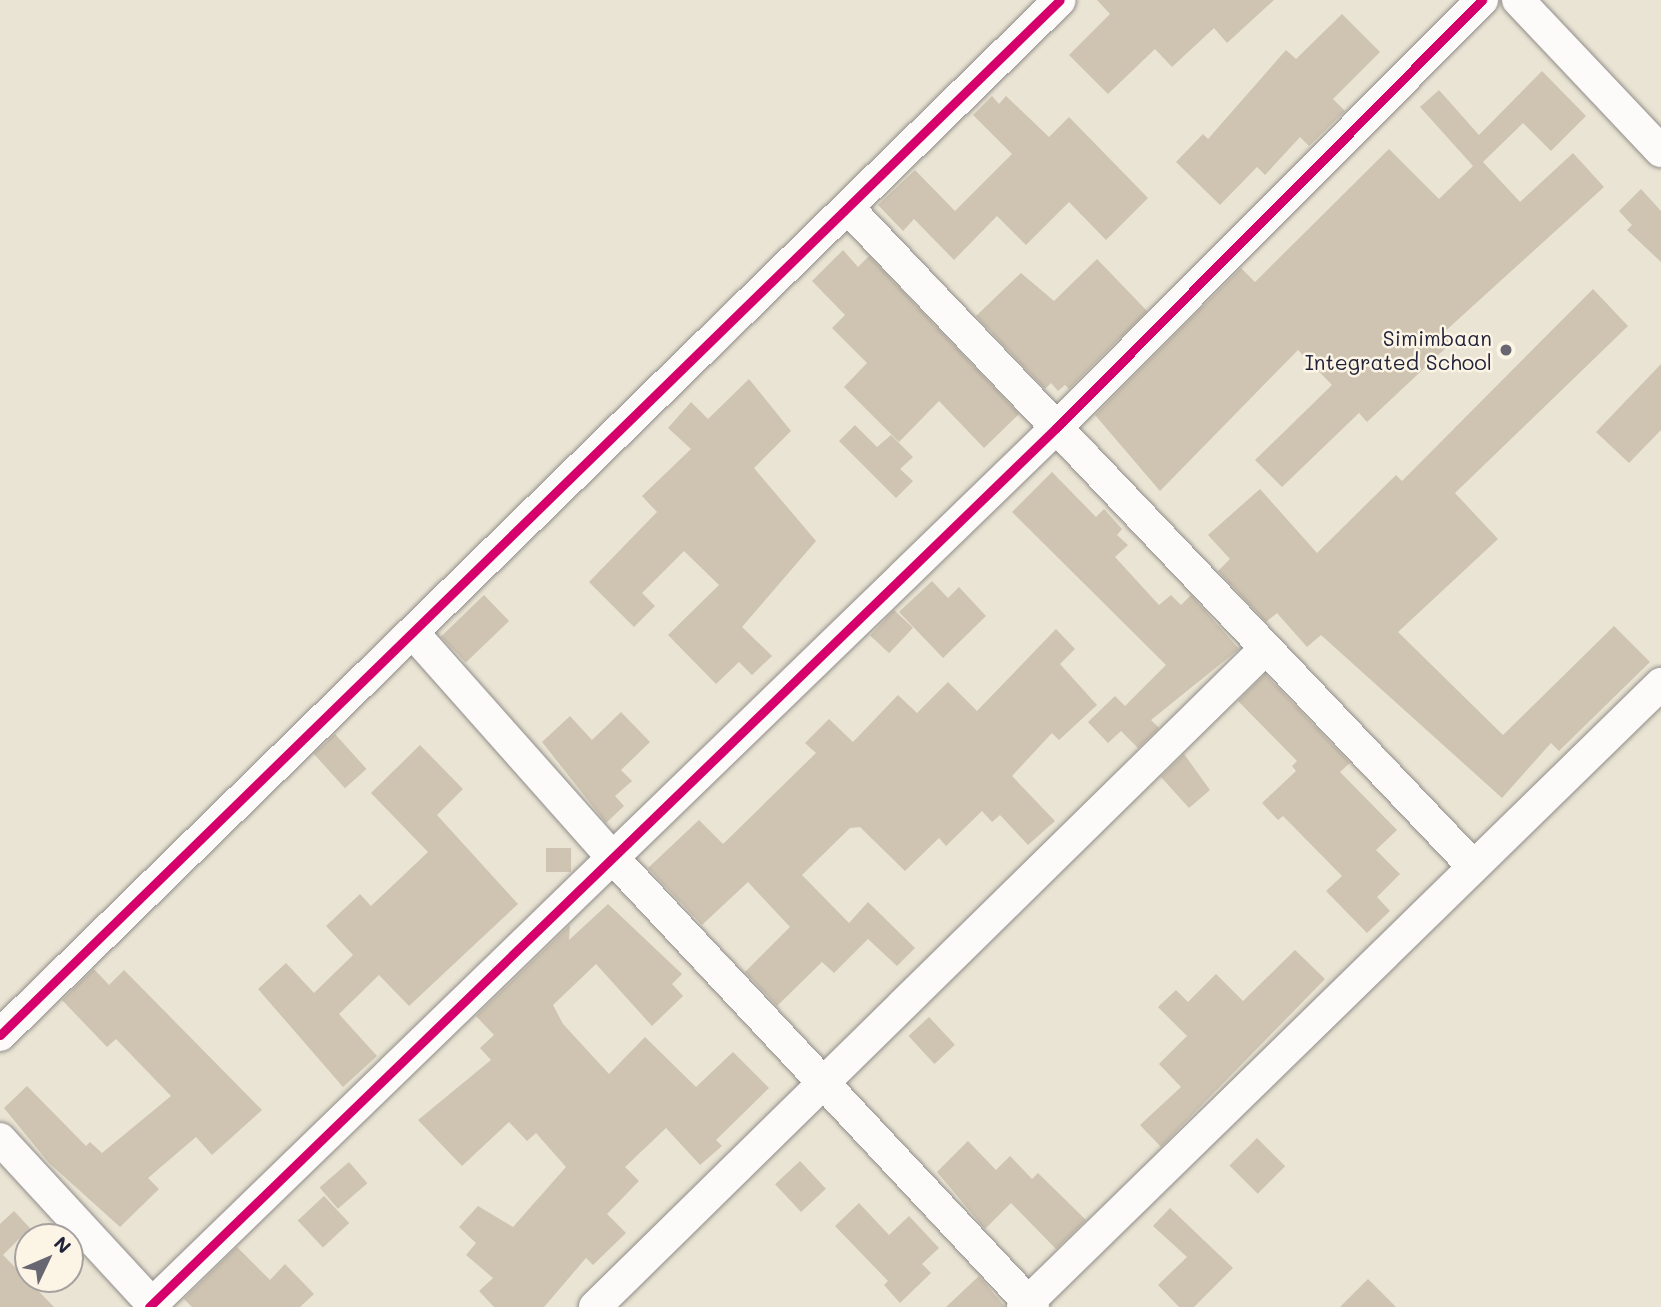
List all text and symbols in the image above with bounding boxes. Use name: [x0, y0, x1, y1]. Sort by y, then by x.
place label: Simimbaan Integrated School: [1305, 325, 1492, 375]
marker: Simimbaan Integrated School: [1498, 342, 1514, 358]
north arrow: [14, 1223, 84, 1293]
text: N: [49, 1231, 77, 1258]

